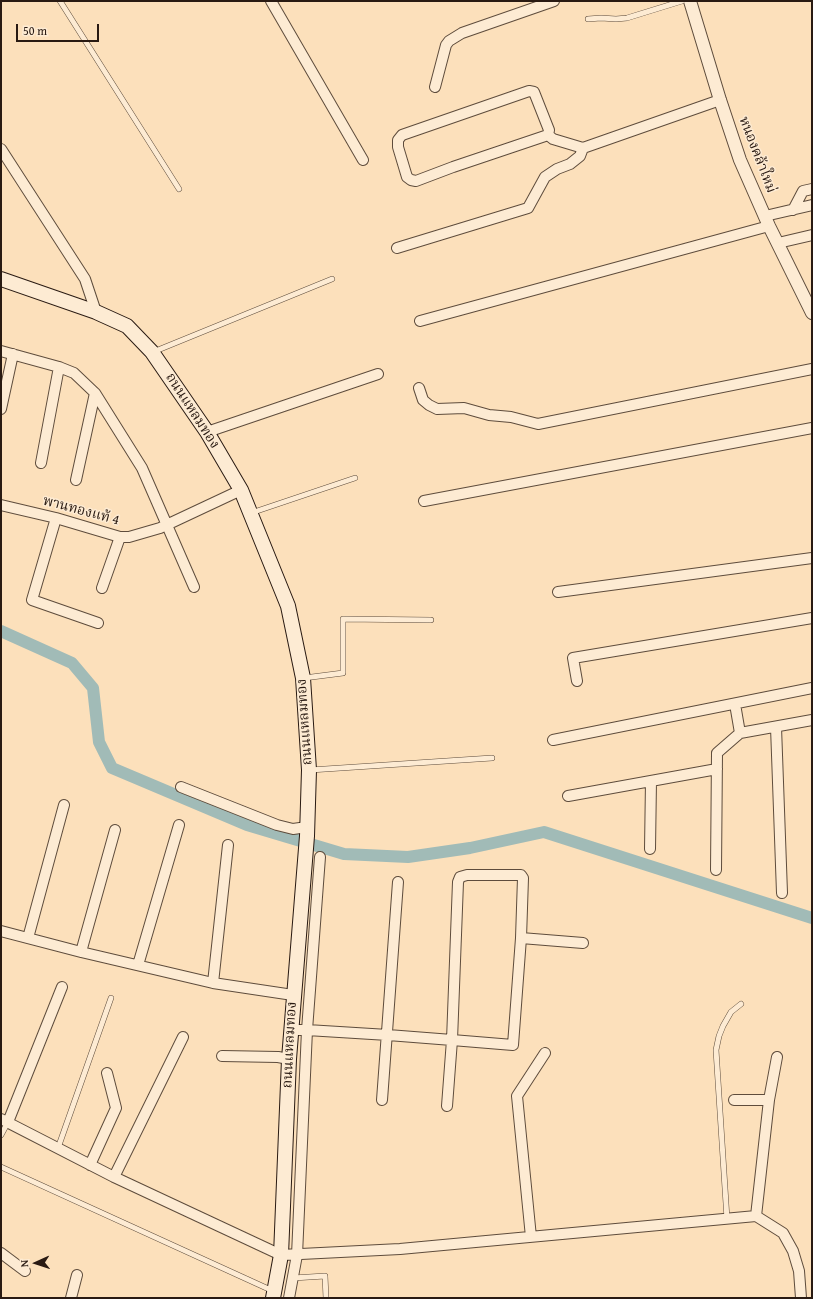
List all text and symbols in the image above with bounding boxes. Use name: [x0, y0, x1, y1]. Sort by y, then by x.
scale bar: [18, 16, 101, 42]
text: 50 m: [23, 22, 47, 39]
street label: หนองคล้าใหม่: [735, 115, 779, 195]
street label: ถนนแหลมทอง: [161, 370, 223, 452]
street label: พานทองแท้ 4: [41, 493, 121, 529]
street label: ถนนแหลมทอง: [294, 678, 316, 766]
street label: ถนนแหลมทอง: [279, 1001, 301, 1089]
north arrow: [16, 1243, 56, 1283]
text: N: [16, 1260, 32, 1268]

